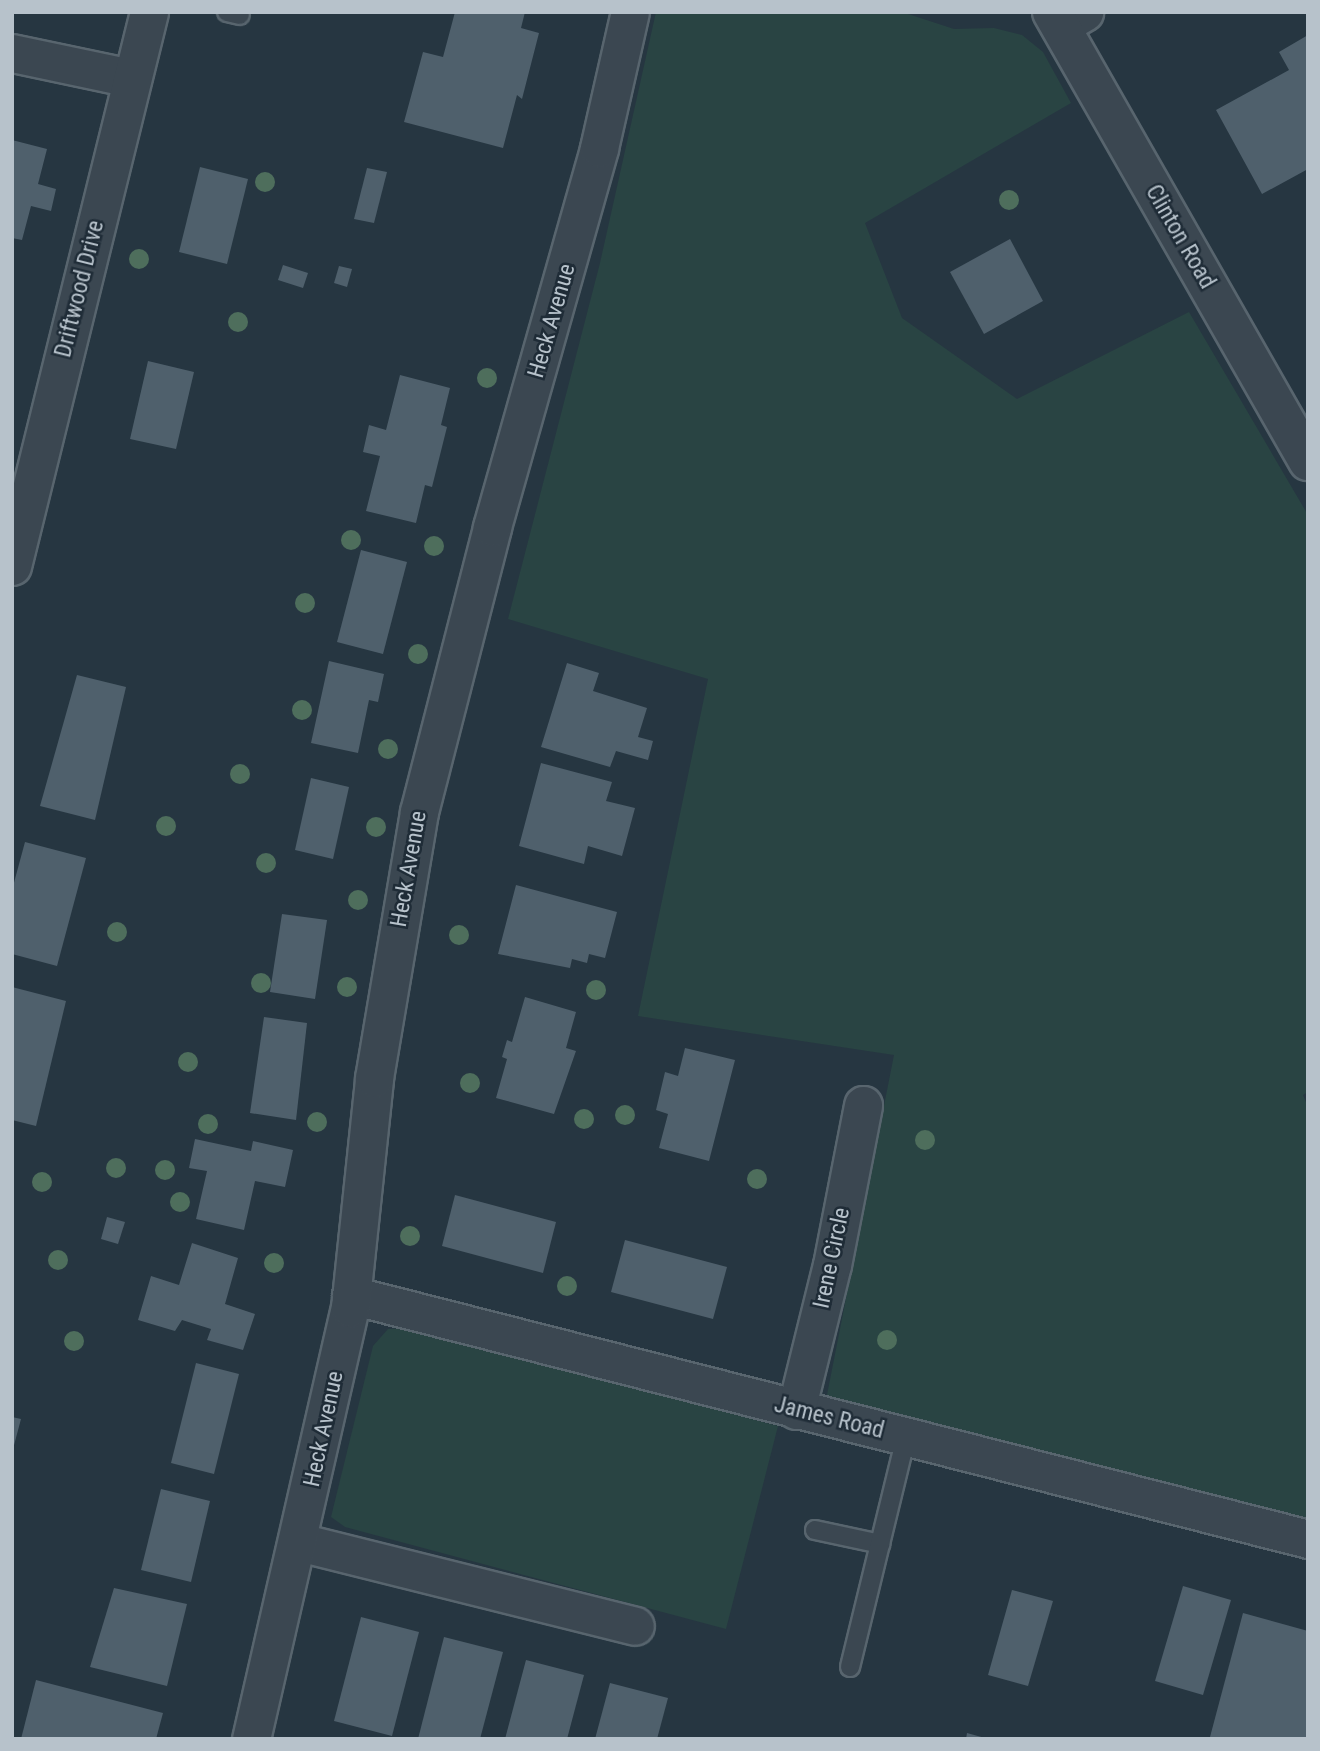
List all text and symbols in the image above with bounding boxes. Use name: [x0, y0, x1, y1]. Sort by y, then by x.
street label: Clinton Road: [1139, 180, 1221, 294]
street label: Driftwood Drive: [50, 218, 110, 360]
street label: Heck Avenue: [523, 261, 581, 381]
street label: Heck Avenue: [385, 809, 433, 929]
street label: Irene Circle: [808, 1205, 856, 1311]
street label: Heck Avenue: [298, 1369, 350, 1489]
street label: James Road: [771, 1391, 887, 1445]

